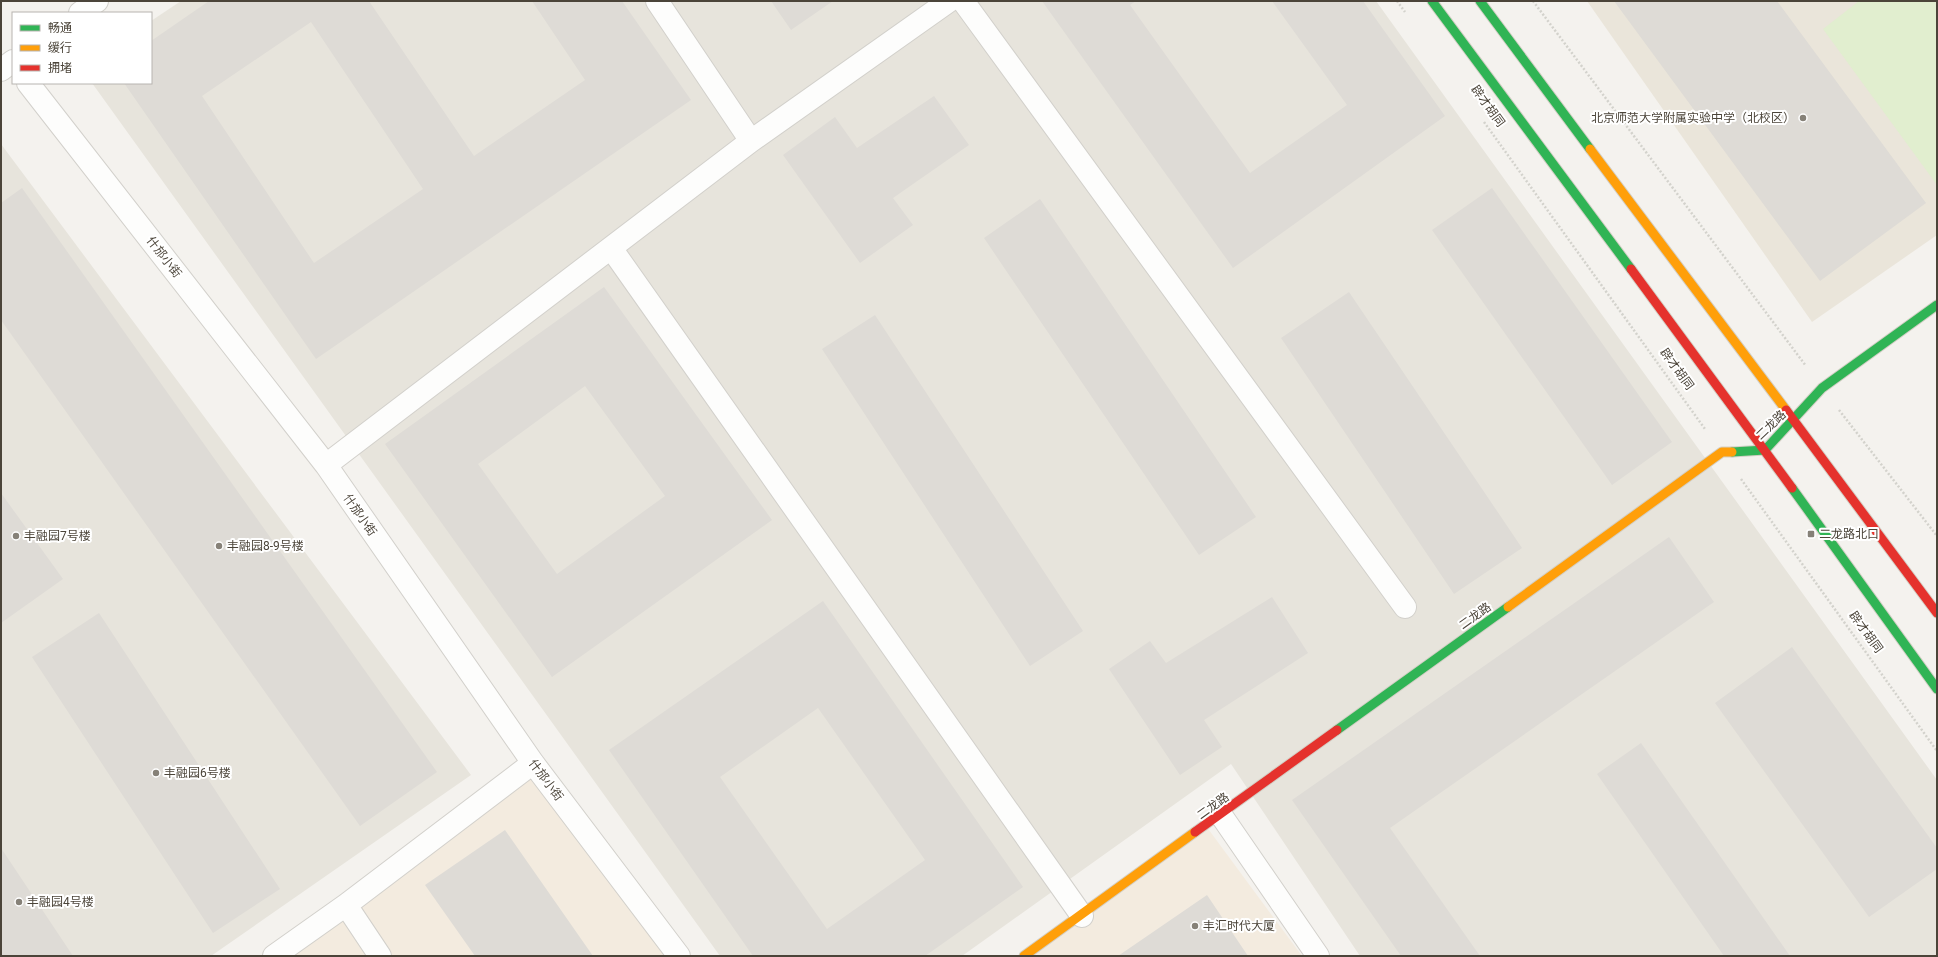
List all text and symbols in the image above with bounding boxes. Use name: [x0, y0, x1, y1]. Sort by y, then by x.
legend: [12, 12, 152, 84]
text: 畅通: [48, 21, 72, 35]
text: 缓行: [48, 41, 72, 55]
text: 拥堵: [48, 61, 72, 75]
street label: 辟才胡同: [1468, 82, 1508, 130]
place label: 北京师范大学附属实验中学（北校区）: [1591, 111, 1795, 125]
marker: 北京师范大学附属实验中学（北校区）: [1798, 113, 1808, 123]
street label: 什邡小街: [144, 234, 184, 280]
street label: 辟才胡同: [1657, 345, 1697, 393]
street label: 二龙路: [1753, 407, 1789, 443]
street label: 什邡小街: [340, 491, 380, 539]
place label: 二龙路北口: [1819, 527, 1879, 541]
place label: 丰融园7号楼: [24, 529, 91, 543]
marker: 二龙路北口: [1806, 529, 1816, 539]
marker: 丰融园7号楼: [11, 531, 21, 541]
place label: 丰融园8-9号楼: [227, 539, 304, 553]
marker: 丰融园8-9号楼: [214, 541, 224, 551]
street label: 二龙路: [1456, 600, 1494, 632]
street label: 辟才胡同: [1846, 608, 1886, 656]
street label: 什邡小街: [526, 757, 566, 803]
place label: 丰融园6号楼: [164, 766, 231, 780]
marker: 丰融园6号楼: [151, 768, 161, 778]
street label: 二龙路: [1194, 790, 1232, 822]
place label: 丰融园4号楼: [27, 895, 94, 909]
marker: 丰融园4号楼: [14, 897, 24, 907]
place label: 丰汇时代大厦: [1203, 919, 1275, 933]
marker: 丰汇时代大厦: [1190, 921, 1200, 931]

